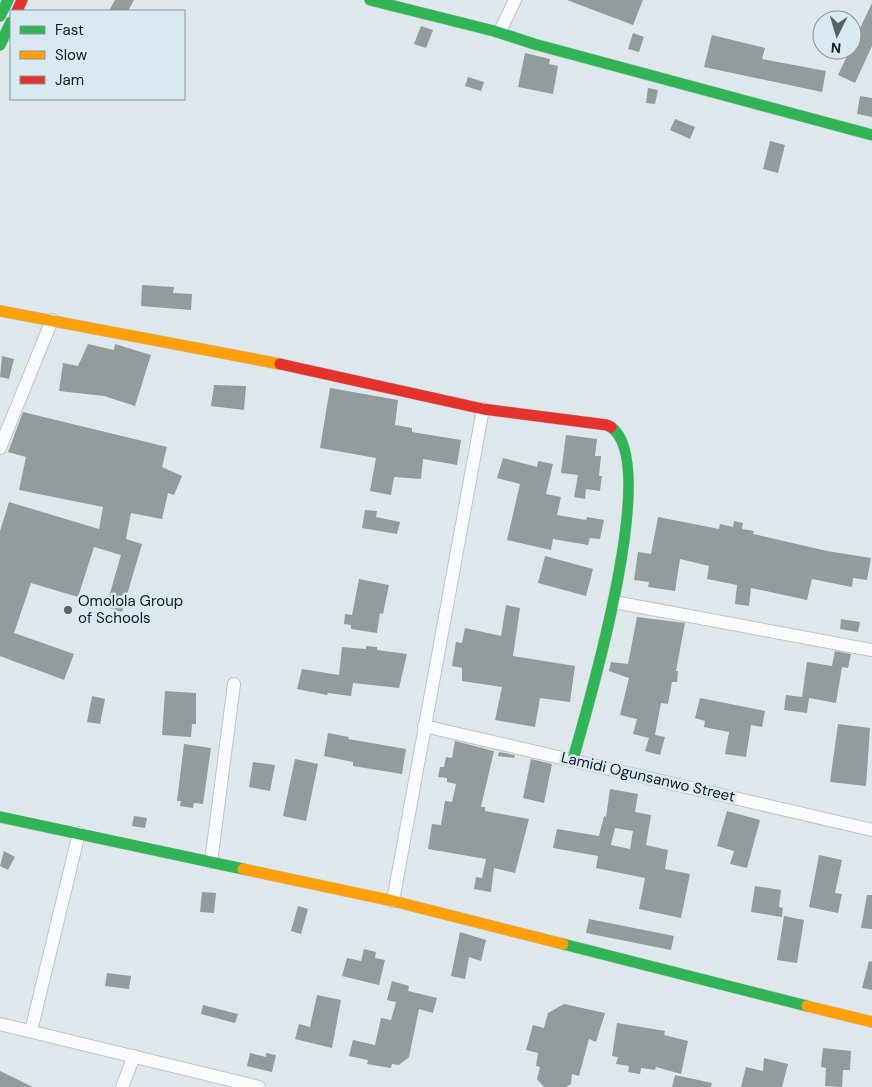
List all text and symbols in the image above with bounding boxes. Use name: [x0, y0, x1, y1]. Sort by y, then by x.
legend: [10, 10, 185, 100]
north arrow: [812, 10, 862, 60]
text: Fast: [55, 20, 84, 40]
text: N: [830, 39, 842, 57]
text: Slow: [55, 45, 88, 65]
text: Jam: [55, 70, 84, 90]
place label: Omolola Group of Schools: [78, 591, 183, 628]
marker: Omolola Group of Schools: [62, 604, 74, 616]
street label: Lamidi Ogunsanwo Street: [559, 747, 737, 807]

